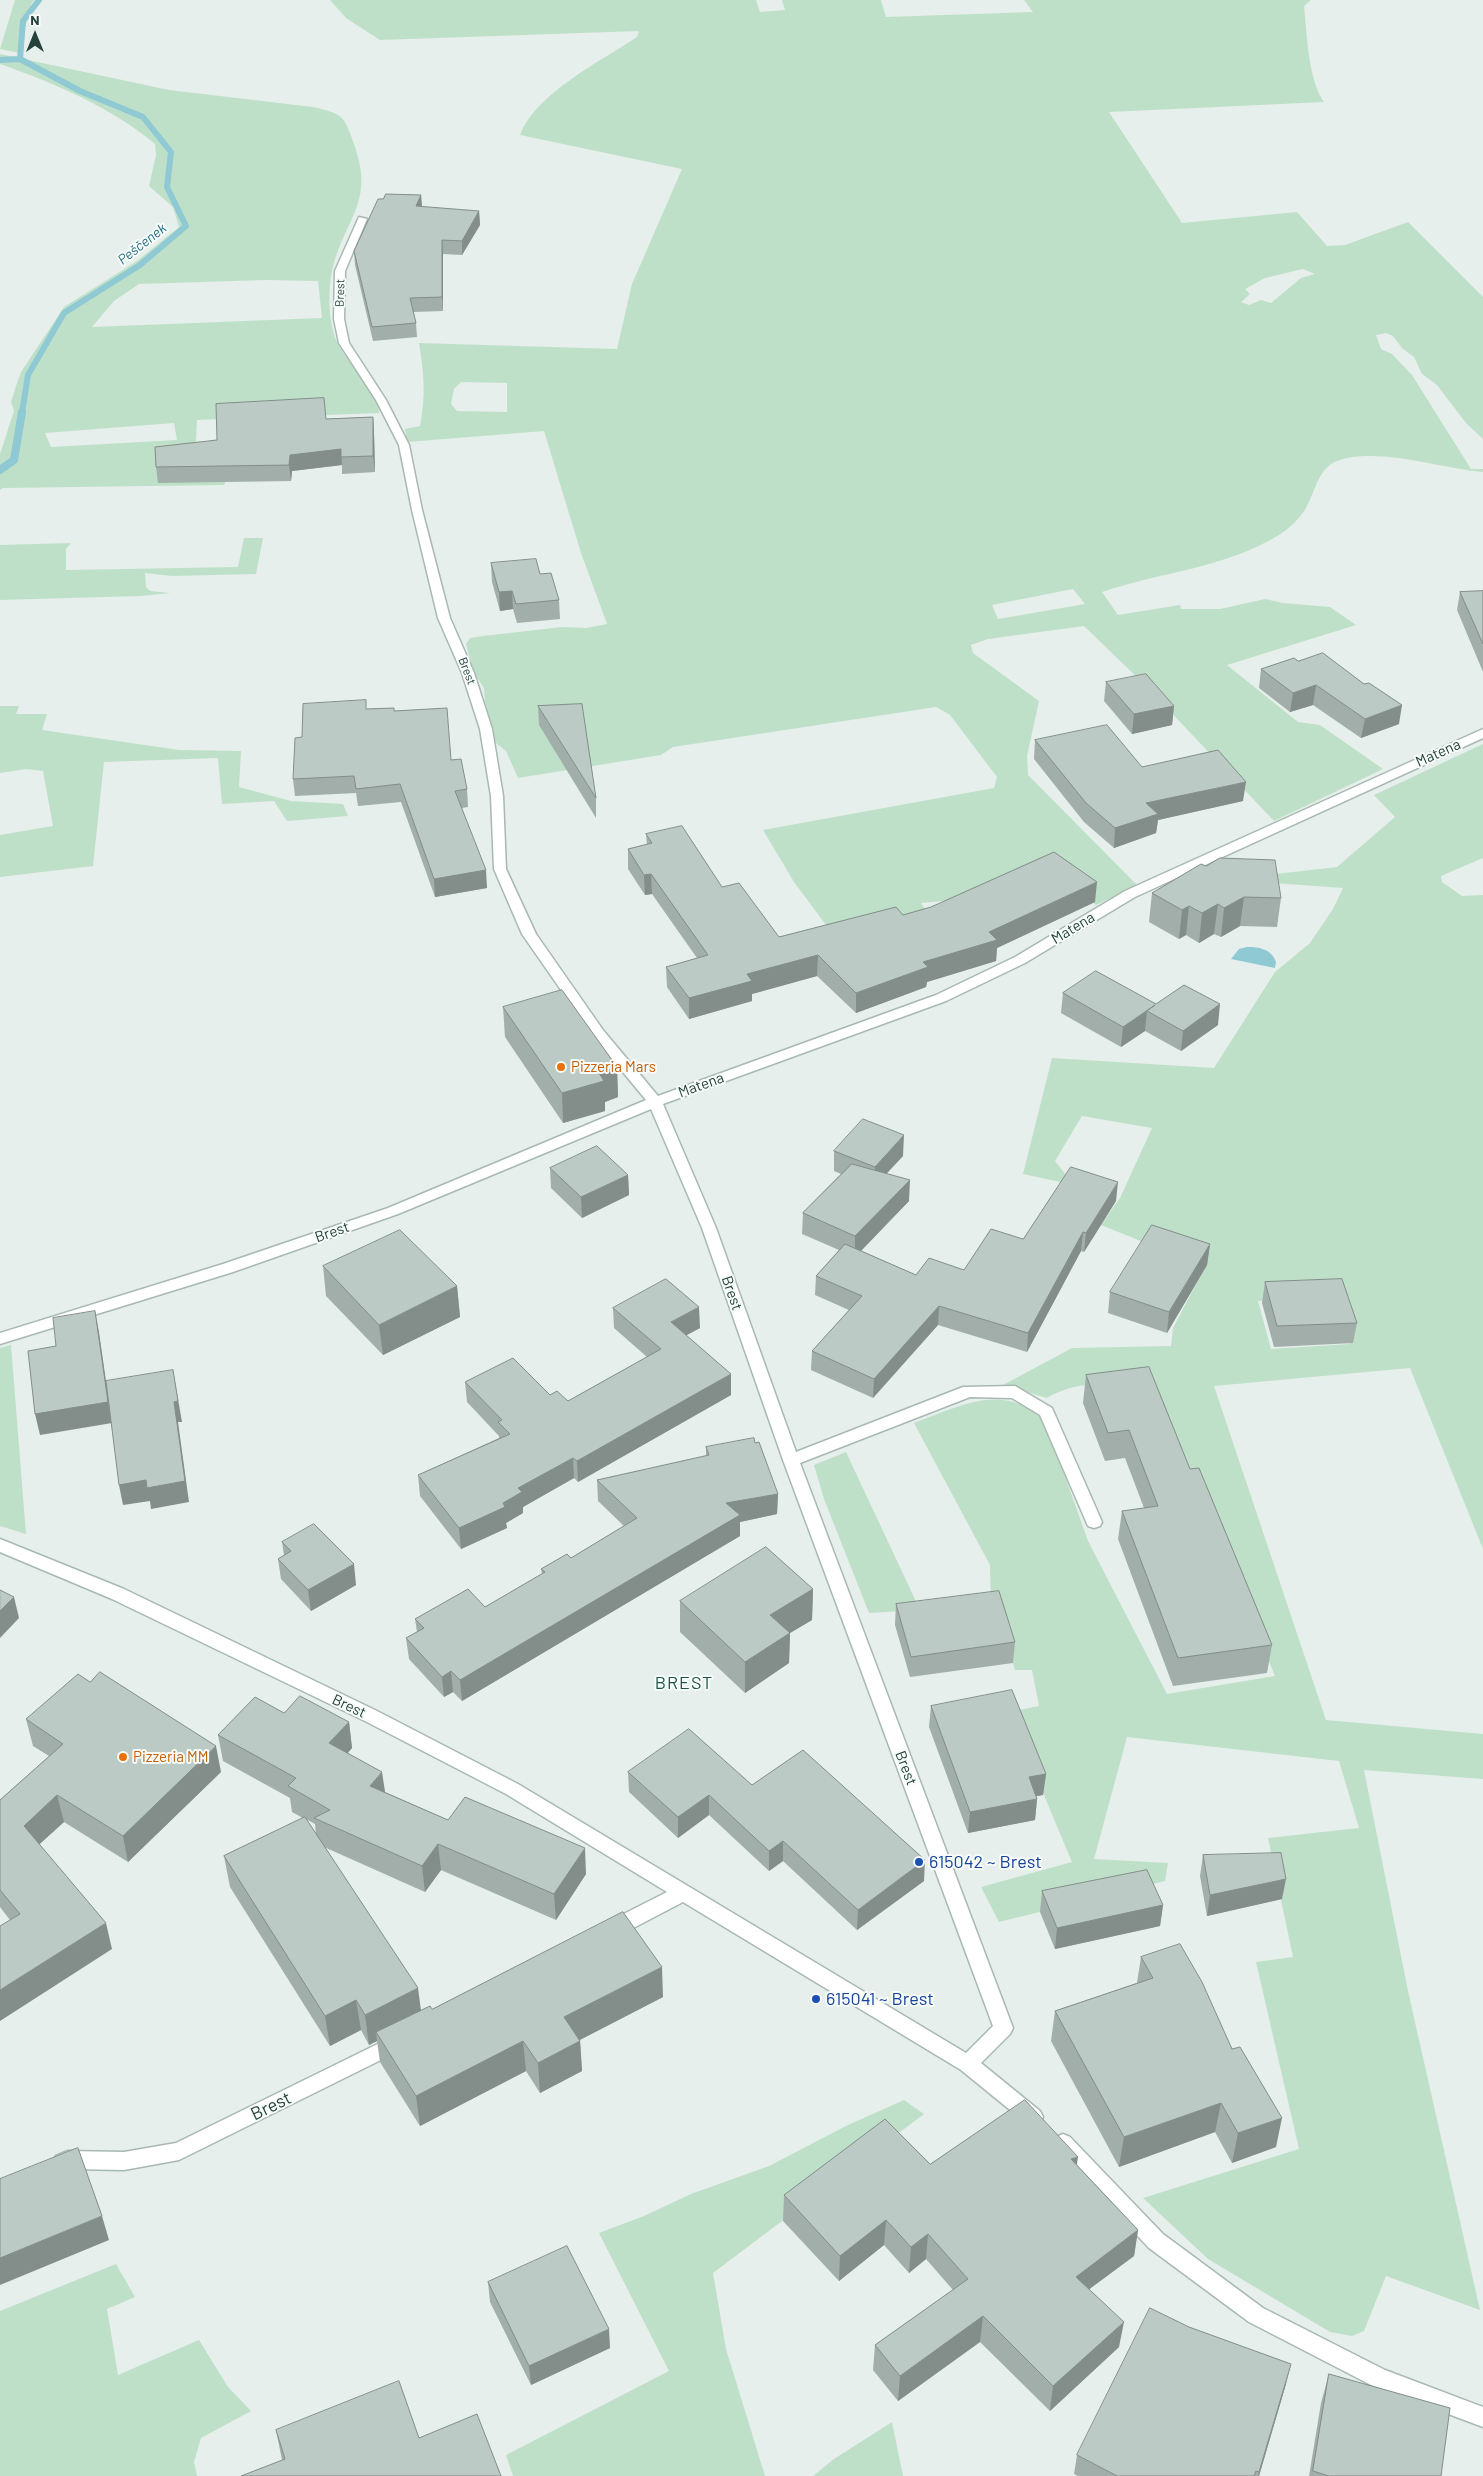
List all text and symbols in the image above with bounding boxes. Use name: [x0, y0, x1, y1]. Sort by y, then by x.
north arrow: [10, 10, 60, 60]
text: N: [30, 11, 40, 28]
water label: Peščenek: [114, 220, 170, 268]
street label: Brest: [332, 279, 348, 307]
street label: Brest: [455, 655, 479, 687]
street label: Matena: [1413, 735, 1463, 771]
street label: Matena: [1048, 908, 1098, 948]
place label: Pizzeria Mars: [571, 1058, 656, 1076]
marker: Pizzeria Mars: [555, 1061, 567, 1073]
street label: Matena: [676, 1068, 726, 1102]
street label: Brest: [312, 1218, 352, 1246]
street label: Brest: [718, 1273, 746, 1313]
district label: BREST: [654, 1672, 714, 1694]
street label: Brest: [329, 1690, 369, 1722]
place label: Pizzeria MM: [133, 1748, 208, 1766]
street label: Brest: [891, 1748, 921, 1788]
marker: Pizzeria MM: [117, 1751, 129, 1763]
place label: 615042 ~ Brest: [929, 1851, 1042, 1873]
marker: 615042 ~ Brest: [913, 1856, 925, 1868]
place label: 615041 ~ Brest: [826, 1988, 934, 2010]
marker: 615041 ~ Brest: [810, 1993, 822, 2005]
street label: Brest: [247, 2087, 295, 2125]

